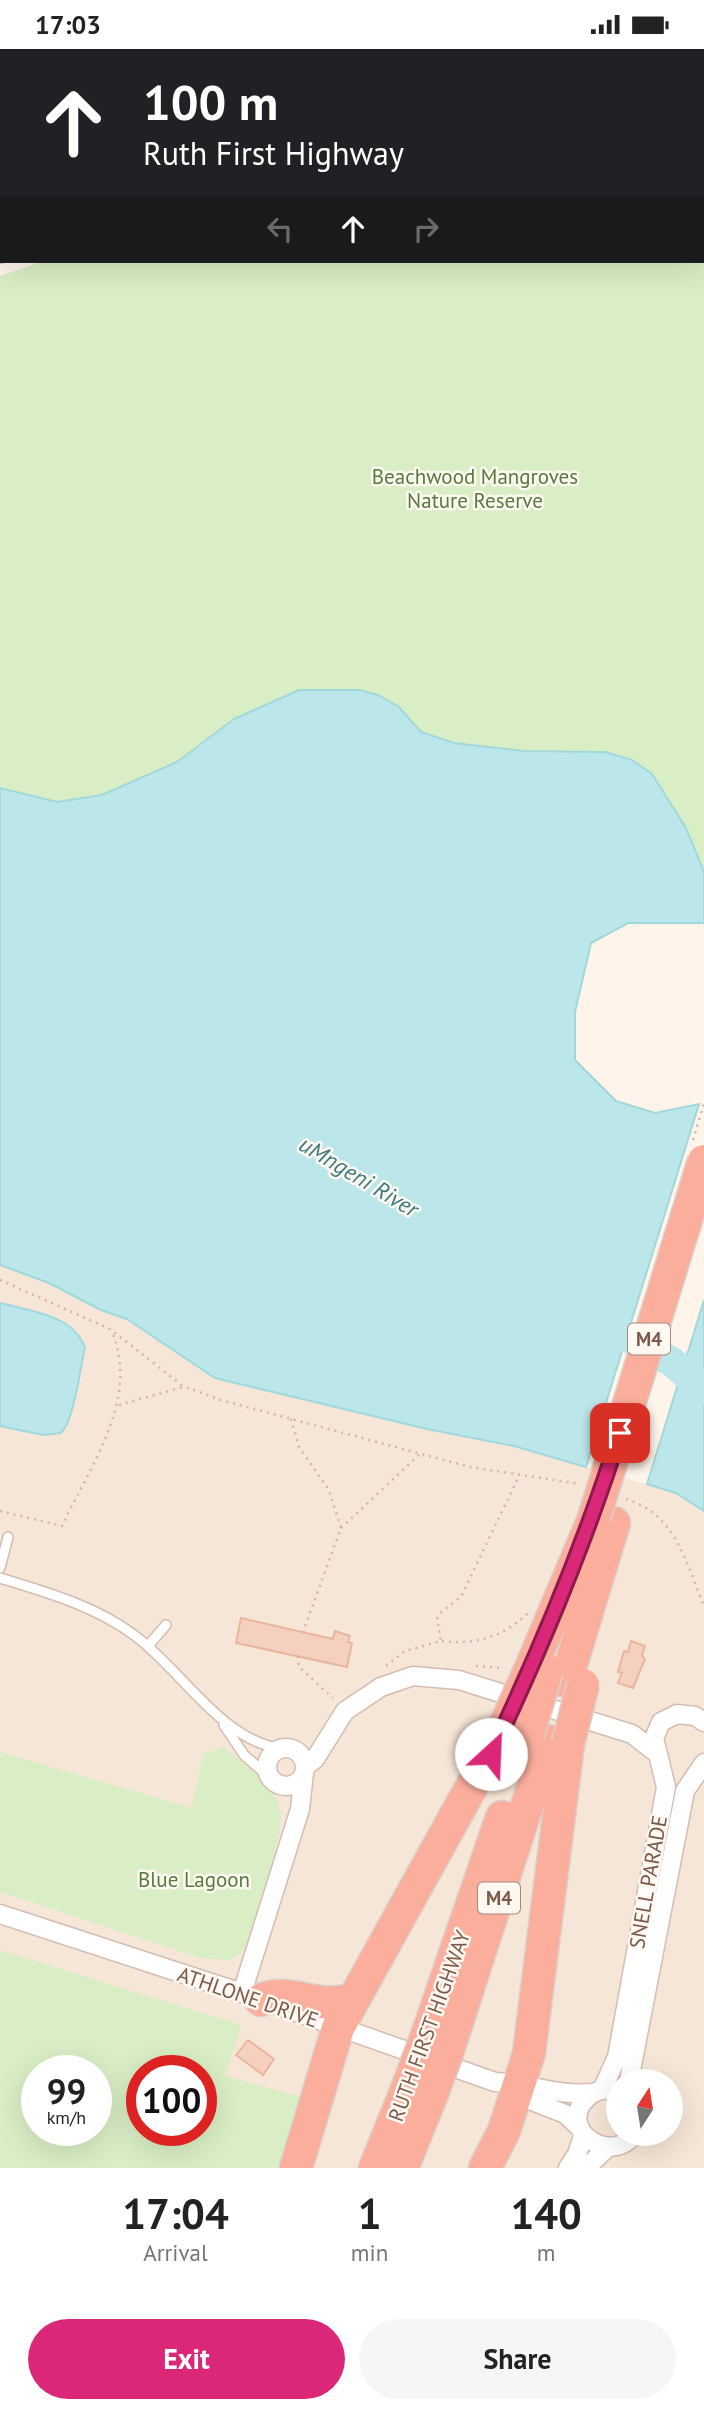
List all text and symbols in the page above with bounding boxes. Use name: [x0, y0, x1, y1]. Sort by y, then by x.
text: 17:03: [35, 8, 101, 41]
text: 100 m: [143, 70, 278, 134]
icon: ahead: [28, 77, 119, 168]
text: Ruth First Highway: [143, 132, 404, 174]
icon: left: [261, 210, 299, 248]
icon: ahead: [334, 210, 372, 248]
icon: right: [407, 210, 445, 248]
park label: Beachwood Mangroves Nature Reserve: [372, 463, 578, 514]
water label: uMngeni River: [294, 1129, 425, 1224]
road number: M4: [628, 1323, 670, 1355]
pin: [590, 1403, 650, 1463]
icon: arrive: [601, 1414, 639, 1452]
position arrow: [454, 1717, 528, 1791]
street label: SNELL PARADE: [623, 1813, 673, 1951]
park label: Blue Lagoon: [138, 1866, 250, 1893]
road number: M4: [478, 1883, 520, 1914]
street label: RUTH FIRST HIGHWAY: [382, 1927, 476, 2125]
street label: ATHLONE DRIVE: [174, 1960, 322, 2034]
speed limit sign: 100: [126, 2055, 217, 2146]
text: 99: [47, 2068, 86, 2114]
north arrow: [606, 2069, 682, 2145]
map controls: [606, 2069, 683, 2146]
text: km/h: [47, 2106, 86, 2129]
text: 17:04: [122, 2186, 229, 2241]
text: 1: [358, 2186, 381, 2241]
text: 140: [510, 2186, 582, 2241]
text: Arrival: [143, 2238, 208, 2267]
text: min: [351, 2238, 388, 2267]
text: m: [537, 2238, 555, 2267]
button: Exit: [28, 2319, 345, 2399]
button: Share: [359, 2319, 676, 2399]

